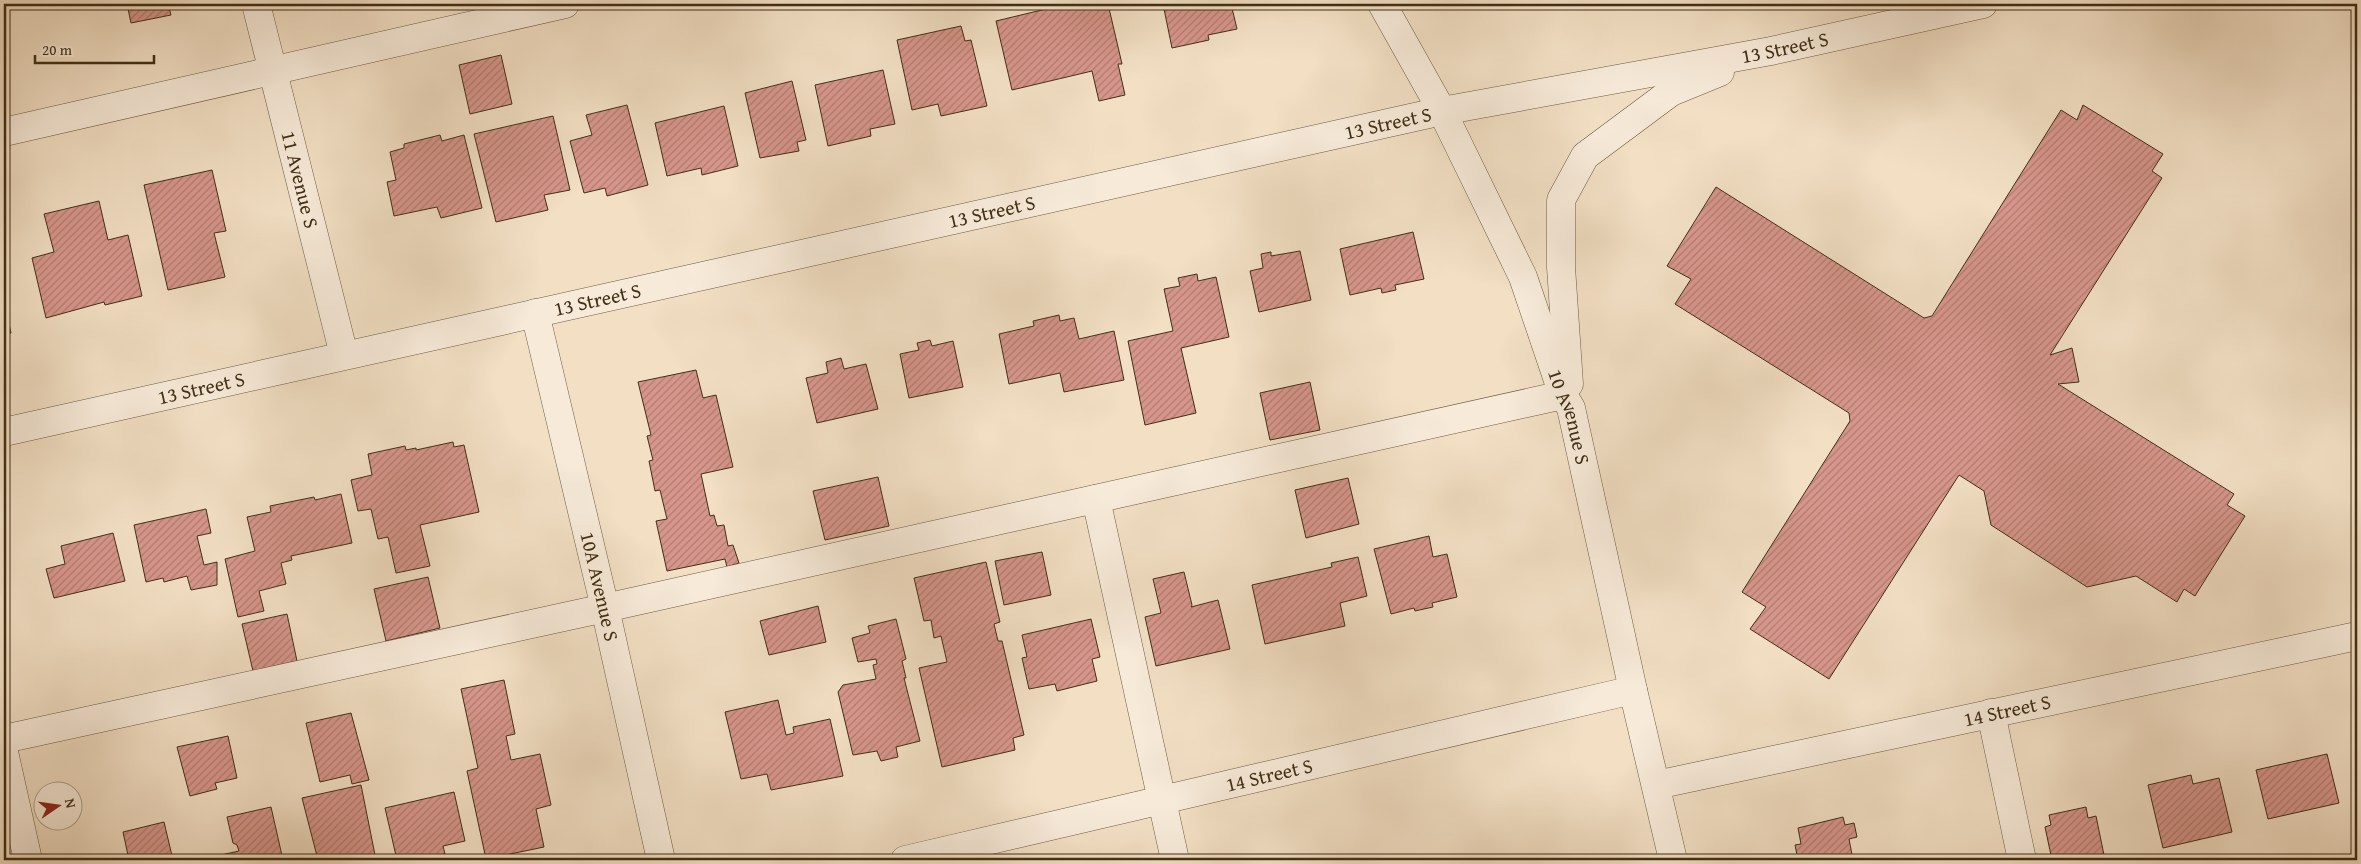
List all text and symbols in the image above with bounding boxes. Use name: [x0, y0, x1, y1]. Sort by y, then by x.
street label: 13 Street S: [1739, 24, 1831, 70]
scale bar: [35, 32, 154, 64]
text: 20 m: [42, 39, 73, 60]
street label: 13 Street S: [1341, 99, 1434, 146]
street label: 11 Avenue S: [274, 128, 327, 231]
street label: 13 Street S: [945, 187, 1038, 235]
street label: 13 Street S: [551, 275, 644, 323]
street label: 13 Street S: [155, 364, 247, 411]
street label: 10 Avenue S: [1541, 365, 1598, 467]
street label: 10A Avenue S: [573, 529, 627, 644]
street label: 14 Street S: [1961, 686, 2053, 733]
street label: 14 Street S: [1223, 750, 1315, 799]
north arrow: [32, 782, 82, 832]
text: N: [60, 796, 82, 811]

